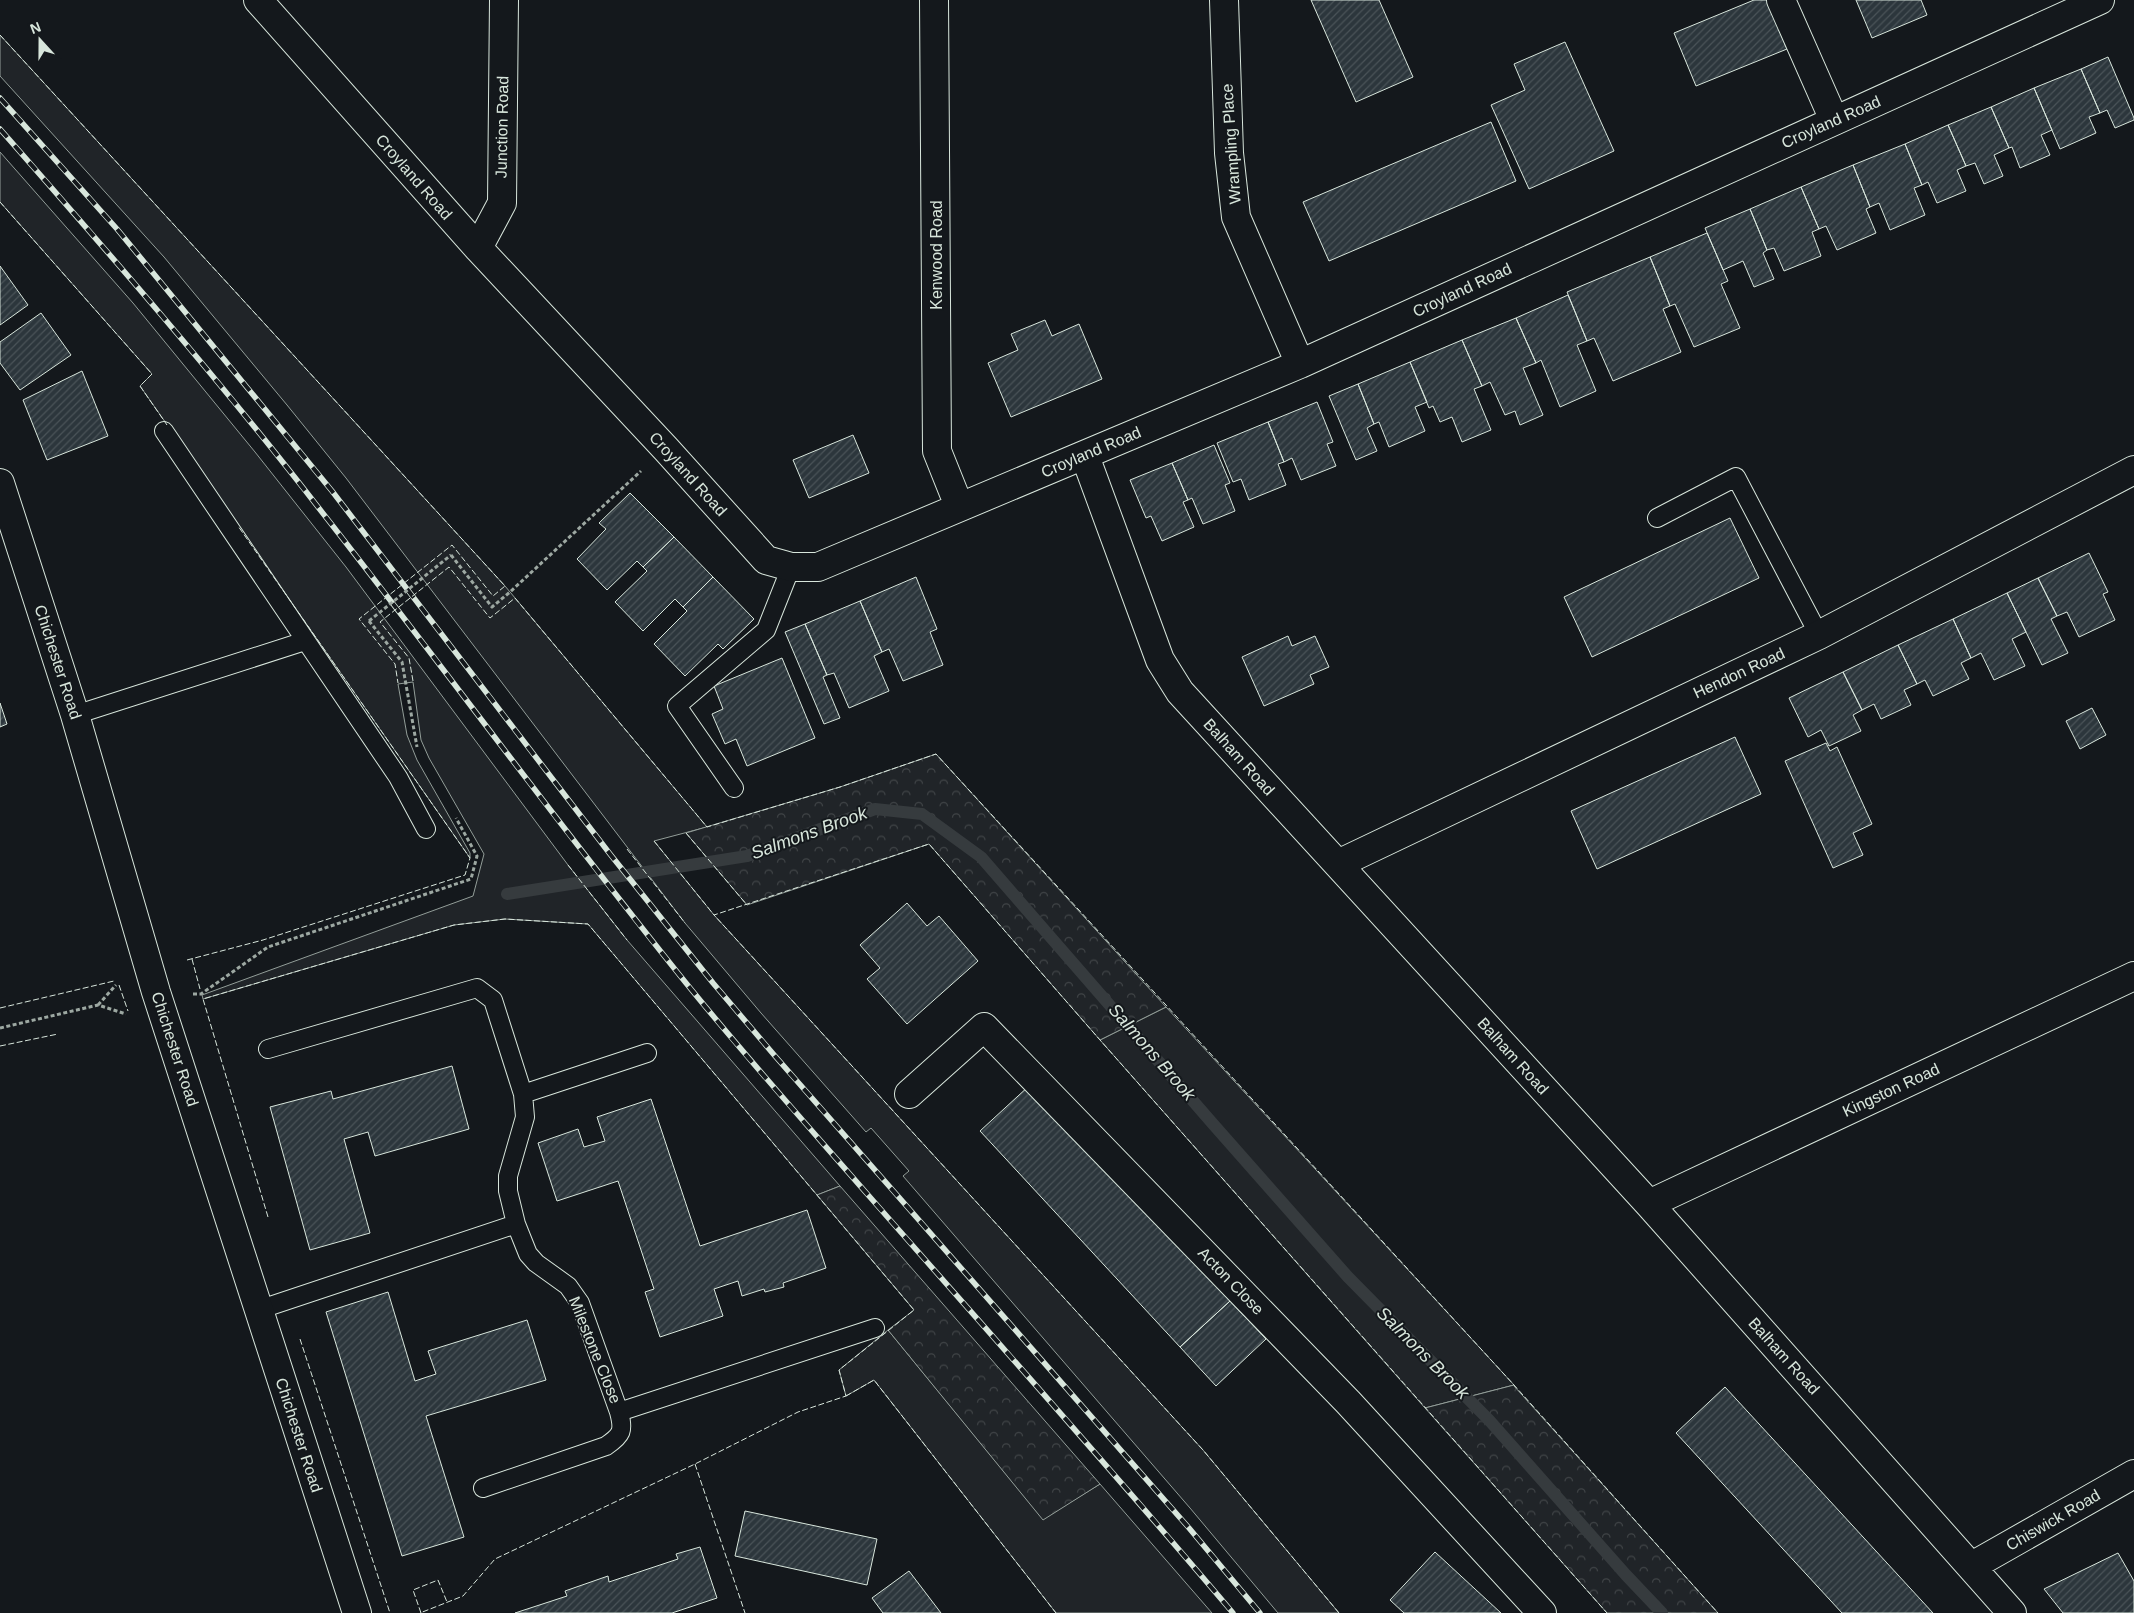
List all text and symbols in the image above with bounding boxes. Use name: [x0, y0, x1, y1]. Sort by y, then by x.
north arrow: [15, 15, 65, 65]
text: N: [28, 19, 43, 37]
street label: Junction Road: [493, 76, 511, 178]
street label: Wrampling Place: [1218, 83, 1244, 205]
street label: Croyland Road: [1779, 93, 1883, 151]
street label: Croyland Road: [373, 131, 455, 223]
street label: Kenwood Road: [928, 200, 945, 310]
street label: Croyland Road: [1410, 260, 1514, 320]
street label: Croyland Road: [1039, 423, 1143, 481]
street label: Croyland Road: [646, 429, 730, 519]
street label: Chichester Road: [32, 603, 84, 721]
street label: Hendon Road: [1691, 644, 1787, 702]
street label: Balham Road: [1200, 715, 1278, 799]
water label: Salmons Brook: [748, 802, 871, 863]
street label: Chichester Road: [149, 990, 201, 1108]
water label: Salmons Brook: [1104, 999, 1200, 1105]
street label: Balham Road: [1474, 1014, 1552, 1098]
street label: Kingston Road: [1840, 1060, 1942, 1120]
street label: Acton Close: [1195, 1244, 1267, 1318]
street label: Milestone Close: [566, 1294, 624, 1406]
water label: Salmons Brook: [1373, 1303, 1474, 1404]
street label: Balham Road: [1745, 1314, 1823, 1398]
street label: Chichester Road: [273, 1376, 325, 1494]
street label: Chiswick Road: [2003, 1486, 2103, 1554]

